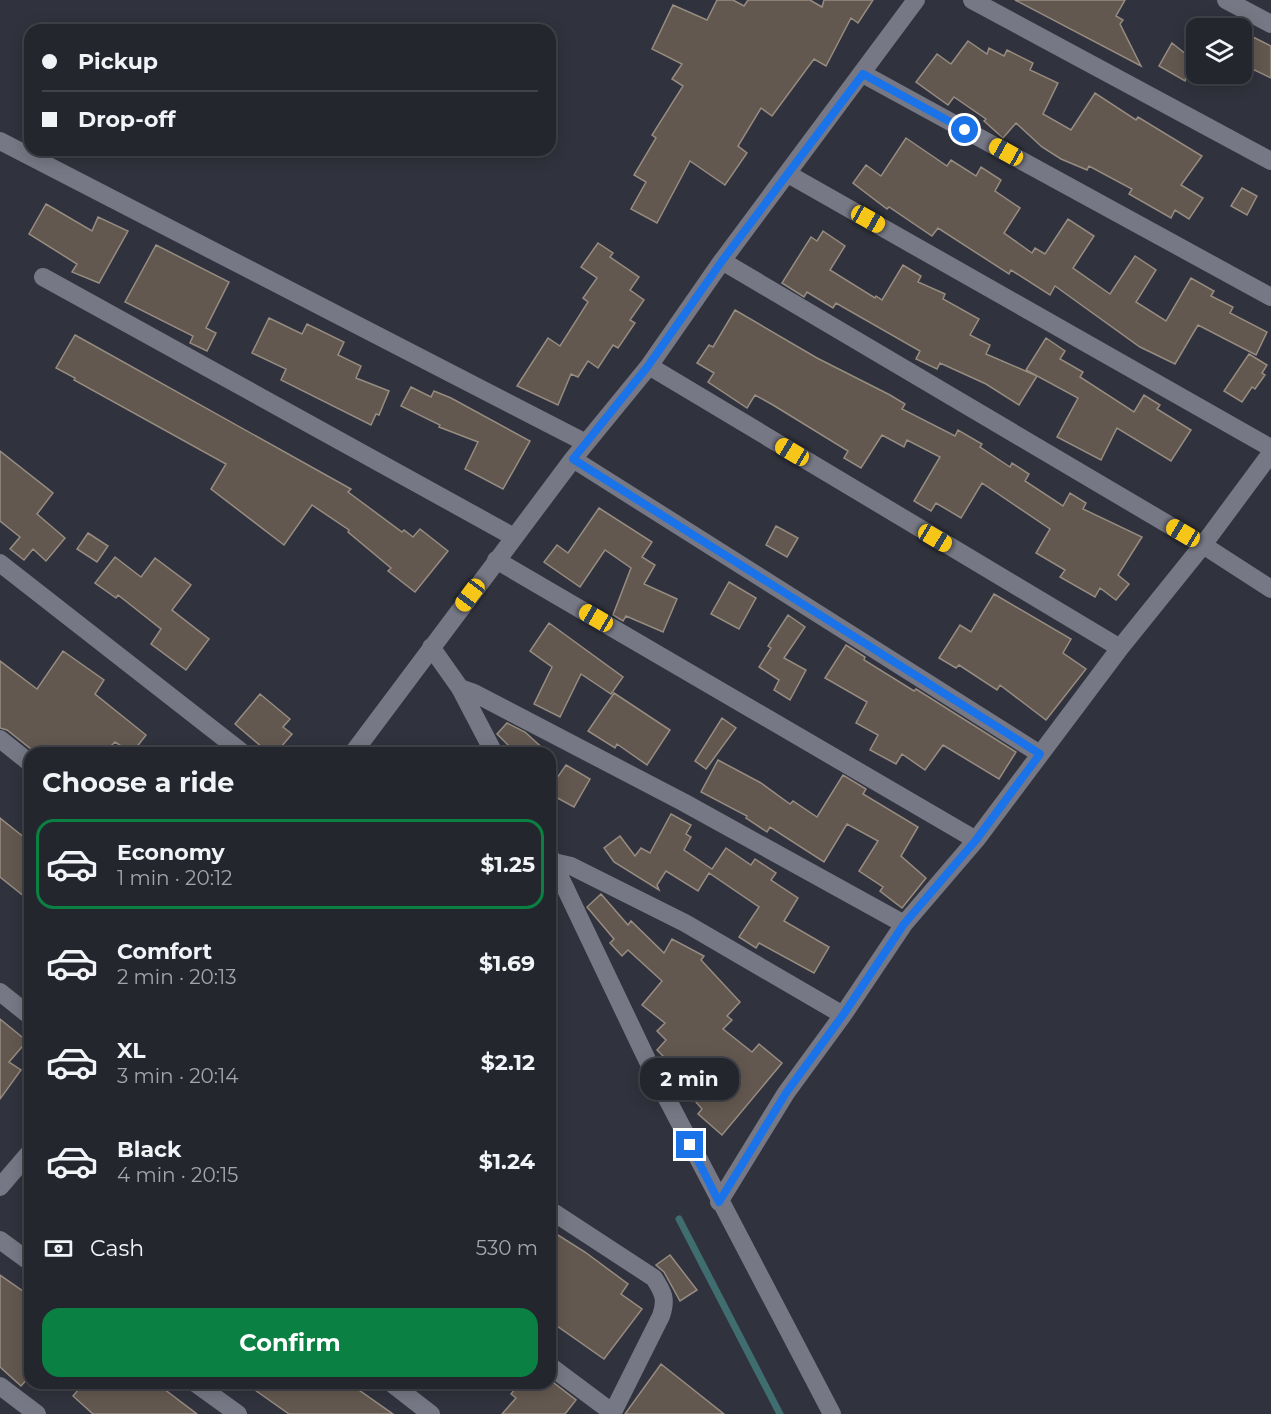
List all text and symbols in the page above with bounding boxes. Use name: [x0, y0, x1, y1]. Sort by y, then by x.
map controls: [1186, 18, 1252, 84]
button: layers: [1186, 18, 1252, 84]
text: Pickup: [78, 48, 158, 75]
text: Drop-off: [78, 106, 176, 133]
route start: [951, 116, 978, 143]
car: [986, 135, 1026, 169]
car: [848, 202, 888, 236]
car: [772, 435, 812, 469]
car: [1163, 516, 1203, 550]
car: [915, 521, 955, 555]
car: [452, 575, 488, 615]
car: [576, 601, 616, 635]
text: Choose a ride: [42, 766, 234, 799]
icon: car: [45, 837, 99, 891]
text: Economy: [117, 839, 225, 866]
text: $1.25: [481, 851, 535, 878]
text: 1 min · 20:12: [117, 866, 232, 890]
icon: car: [45, 936, 99, 990]
text: Comfort: [117, 938, 212, 965]
text: $1.69: [479, 950, 535, 977]
text: 2 min · 20:13: [117, 965, 237, 989]
icon: car: [45, 1035, 99, 1089]
text: XL: [117, 1037, 146, 1064]
text: $2.12: [481, 1049, 535, 1076]
callout: 2 min: [640, 1058, 740, 1100]
text: 3 min · 20:14: [117, 1064, 238, 1088]
text: 2 min: [660, 1067, 719, 1091]
route end: [676, 1131, 703, 1158]
icon: car: [45, 1134, 99, 1188]
text: Black: [117, 1136, 181, 1163]
text: $1.24: [479, 1148, 535, 1175]
text: 4 min · 20:15: [117, 1163, 238, 1187]
icon: cash: [42, 1232, 75, 1265]
text: Cash: [90, 1235, 144, 1262]
text: 530 m: [476, 1236, 538, 1260]
button: Confirm: [42, 1308, 538, 1377]

